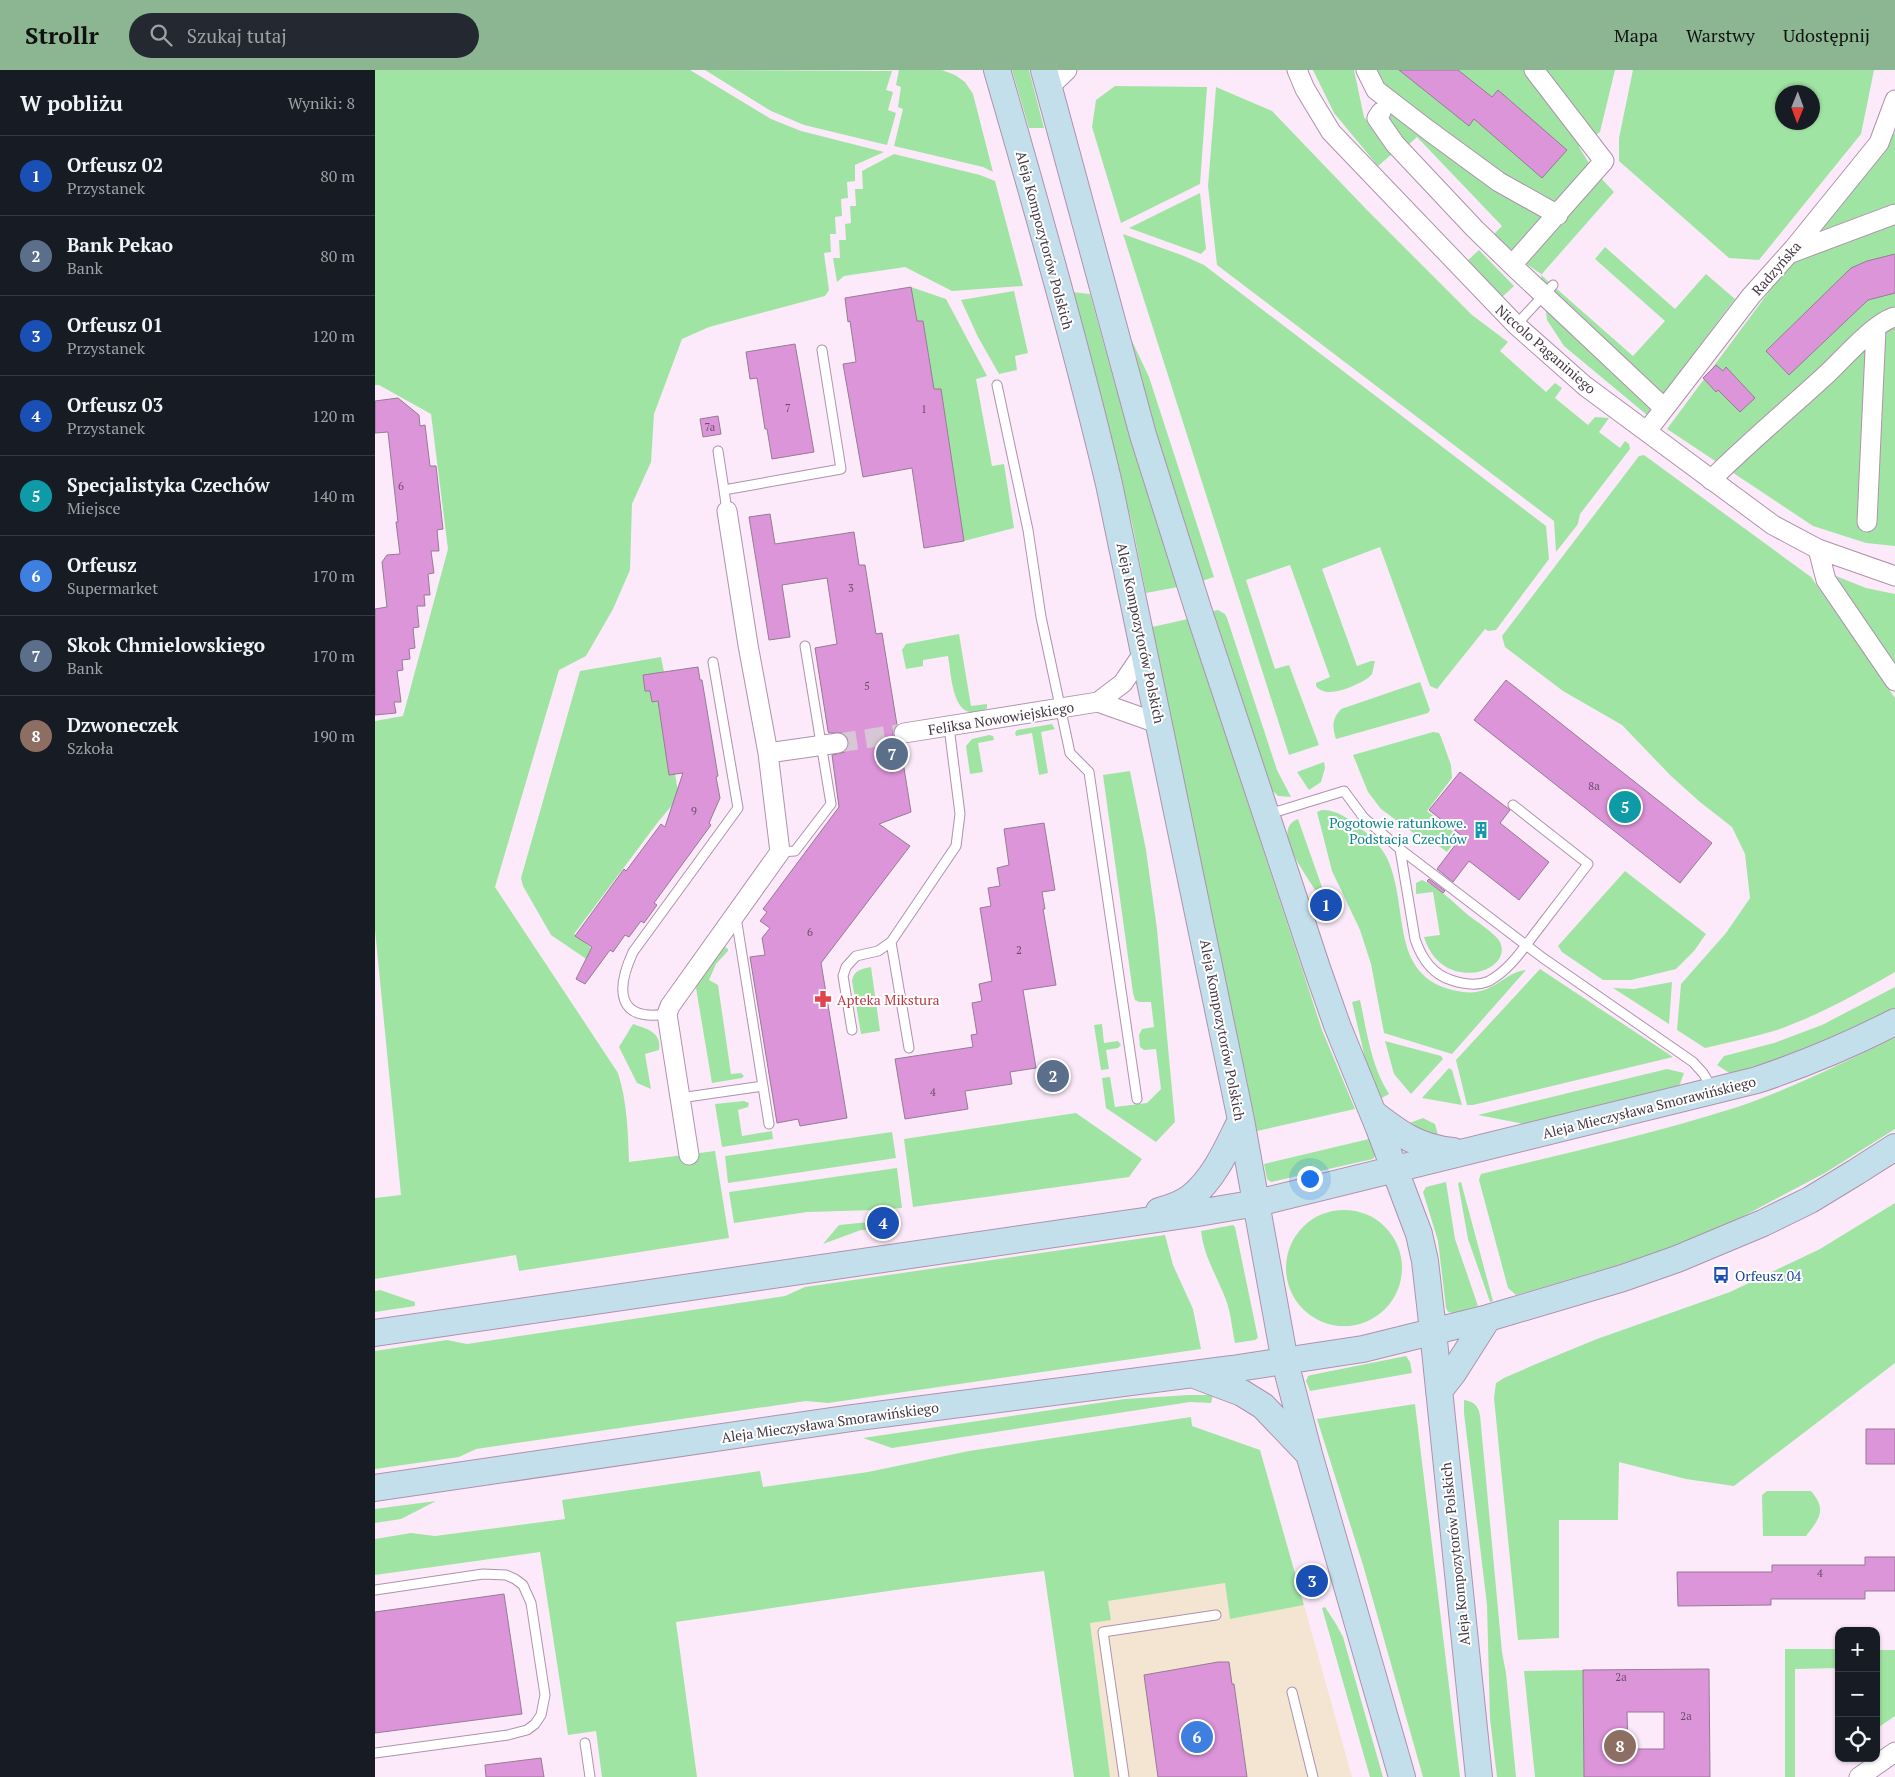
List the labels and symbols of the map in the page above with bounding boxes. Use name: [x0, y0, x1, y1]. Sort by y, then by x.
north arrow: [1775, 85, 1820, 130]
street label: Aleja Kompozytorów Polskich: [1012, 148, 1078, 332]
street label: Radzyńska: [1747, 237, 1805, 299]
street label: Niccolo Paganiniego: [1492, 300, 1600, 398]
house number: 7: [785, 401, 791, 415]
house number: 1: [921, 402, 927, 416]
house number: 7a: [705, 420, 716, 434]
house number: 6: [398, 479, 404, 493]
street label: Aleja Kompozytorów Polskich: [1113, 541, 1169, 725]
house number: 3: [848, 581, 854, 595]
house number: 5: [864, 679, 870, 693]
street label: Feliksa Nowowiejskiego: [927, 697, 1076, 739]
pin: 7: [876, 735, 908, 773]
house number: 8a: [1588, 779, 1600, 793]
pin: 5: [1609, 788, 1641, 826]
house number: 9: [691, 804, 697, 818]
place label: Pogotowie ratunkowe. Podstacja Czechów: [1329, 813, 1468, 848]
building icon: Pogotowie ratunkowe. Podstacja Czechów: [1471, 820, 1491, 840]
pin: 1: [1310, 886, 1342, 924]
house number: 6: [807, 925, 813, 939]
street label: Aleja Kompozytorów Polskich: [1196, 938, 1250, 1122]
house number: 2: [1016, 943, 1022, 957]
pharmacy icon: Apteka Mikstura: [813, 989, 833, 1009]
place label: Apteka Mikstura: [837, 990, 940, 1009]
pin: 2: [1037, 1057, 1069, 1095]
street label: Aleja Mieczysława Smorawińskiego: [1540, 1071, 1758, 1143]
house number: 4: [930, 1085, 936, 1099]
your location: [1297, 1166, 1323, 1192]
pin: 4: [867, 1204, 899, 1242]
bus stop icon: Orfeusz 04: [1711, 1265, 1731, 1285]
place label: Orfeusz 04: [1735, 1266, 1802, 1285]
street label: Aleja Mieczysława Smorawińskiego: [720, 1397, 940, 1447]
street label: Aleja Kompozytorów Polskich: [1436, 1461, 1474, 1647]
pin: 3: [1296, 1562, 1328, 1600]
house number: 4: [1817, 1566, 1823, 1580]
house number: 2a: [1615, 1670, 1627, 1684]
house number: 2a: [1680, 1709, 1692, 1723]
pin: 6: [1181, 1718, 1213, 1756]
pin: 8: [1604, 1727, 1636, 1765]

